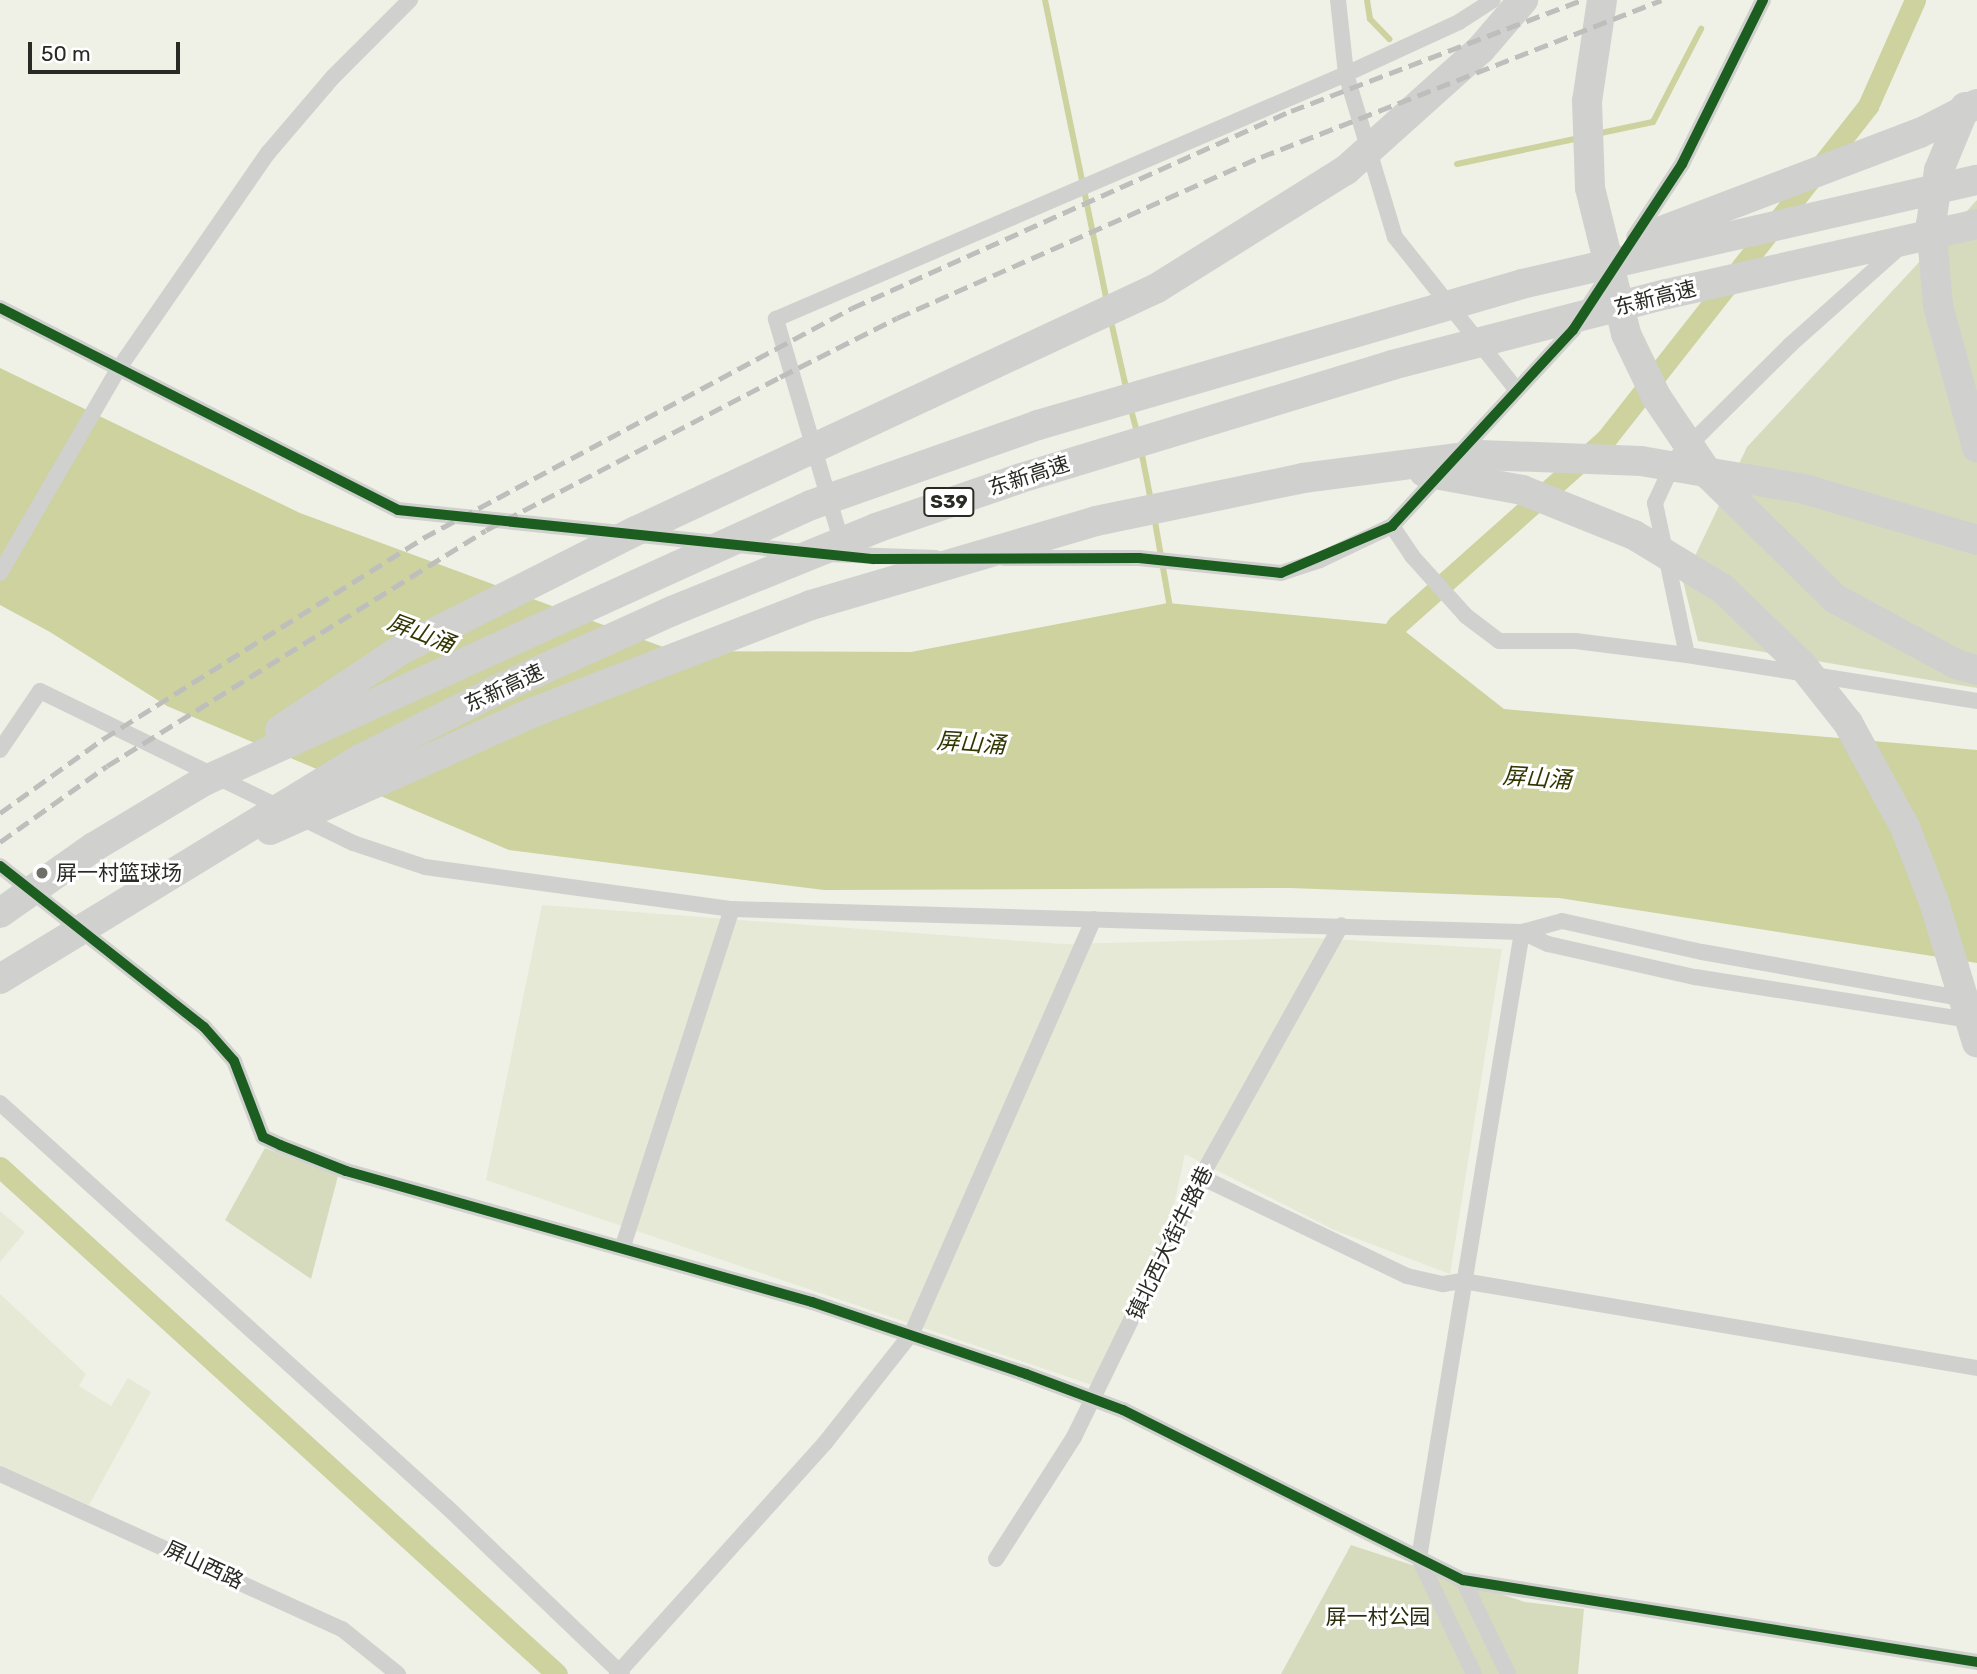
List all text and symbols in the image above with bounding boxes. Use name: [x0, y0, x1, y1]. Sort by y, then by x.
scale bar: [32, 28, 184, 72]
text: 50 m: [41, 41, 91, 66]
street label: 东新高速: [1611, 276, 1699, 320]
street label: 东新高速: [985, 451, 1073, 501]
road number: S39: [923, 486, 975, 517]
water label: 屏山涌: [384, 608, 458, 658]
street label: 东新高速: [461, 659, 547, 717]
water label: 屏山涌: [936, 727, 1006, 759]
water label: 屏山涌: [1502, 762, 1572, 794]
place label: 屏一村篮球场: [56, 860, 182, 886]
marker: 屏一村篮球场: [34, 865, 50, 881]
street label: 镇北西大街牛路巷: [1122, 1162, 1218, 1324]
street label: 屏山西路: [161, 1536, 247, 1594]
park label: 屏一村公园: [1326, 1604, 1430, 1630]

